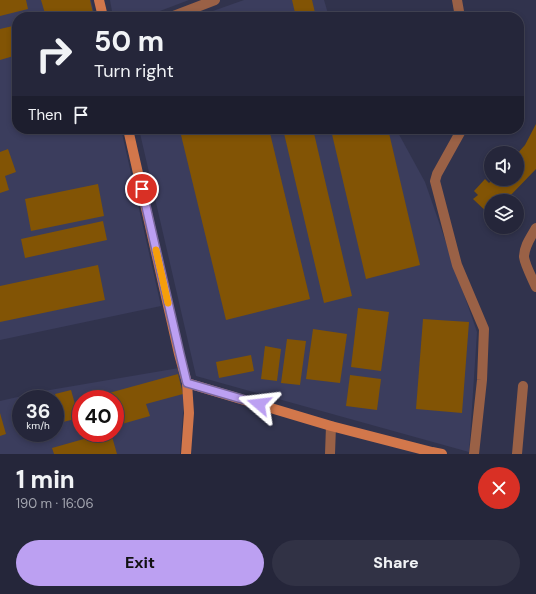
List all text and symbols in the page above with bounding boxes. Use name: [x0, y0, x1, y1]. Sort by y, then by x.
text: 50 m: [94, 23, 164, 60]
icon: right: [28, 28, 80, 80]
text: Turn right: [94, 59, 174, 83]
icon: arrive: [70, 104, 92, 126]
text: Then: [28, 105, 62, 125]
map controls: [484, 146, 524, 234]
button: sound: [484, 146, 524, 186]
pin: [125, 172, 159, 206]
icon: arrive: [131, 178, 153, 200]
button: layers: [484, 194, 524, 234]
position arrow: [238, 383, 280, 425]
speed limit sign: 40: [72, 390, 124, 442]
text: 36: [26, 398, 50, 424]
text: km/h: [26, 419, 50, 432]
text: 1 min: [16, 464, 75, 495]
button: close: [478, 467, 520, 509]
text: 190 m · 16:06: [16, 495, 94, 512]
button: Exit: [16, 540, 264, 586]
button: Share: [272, 540, 520, 586]

